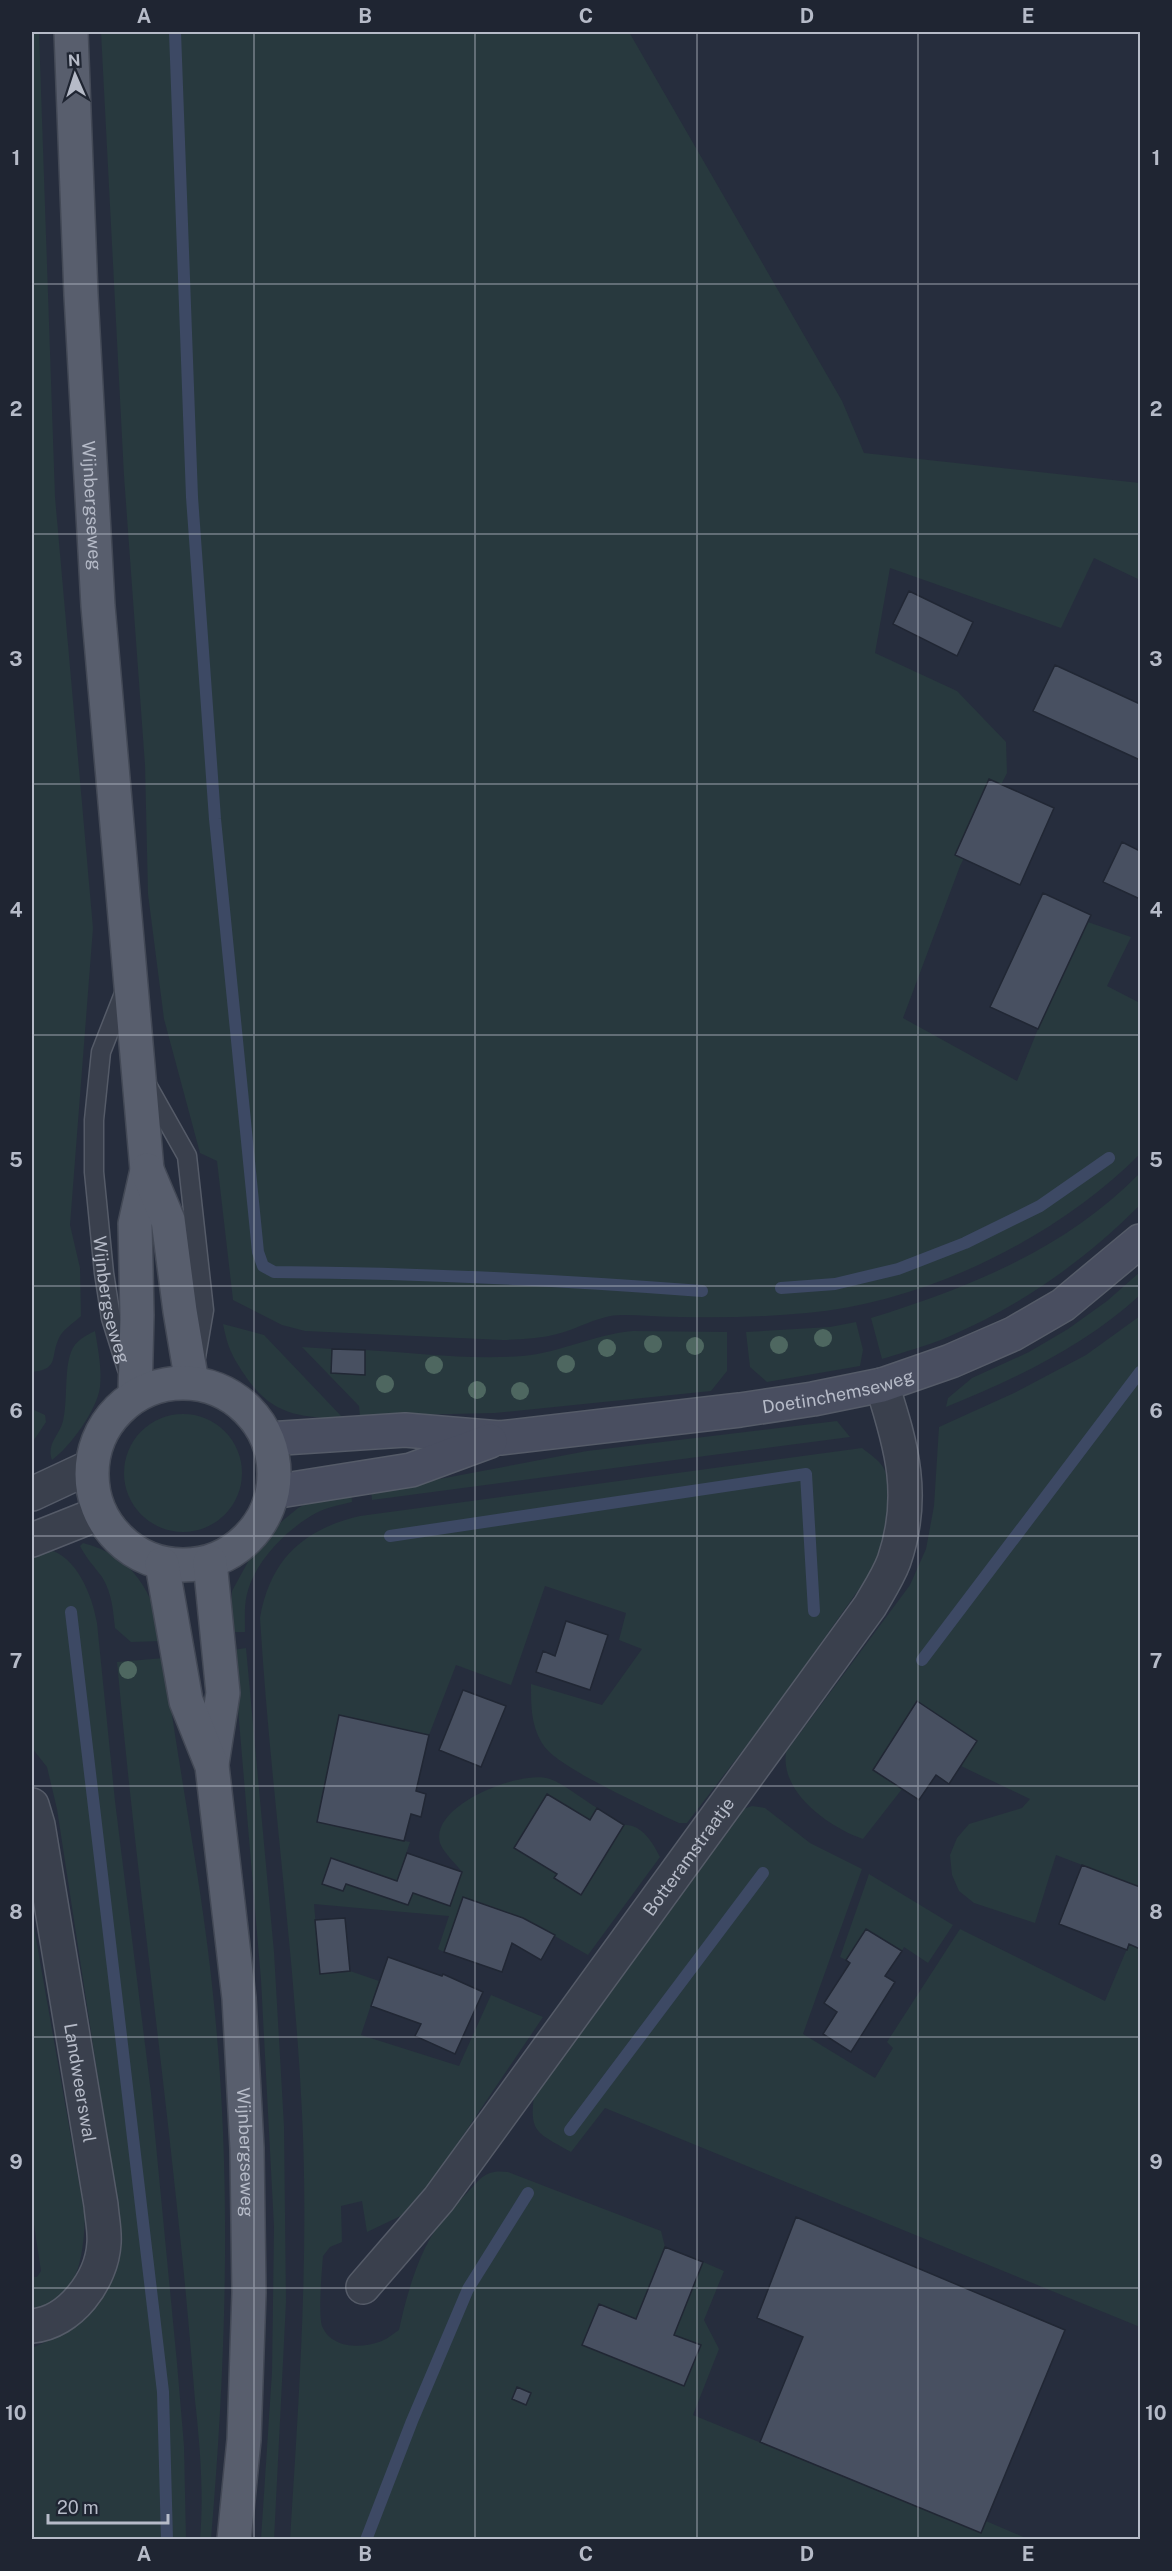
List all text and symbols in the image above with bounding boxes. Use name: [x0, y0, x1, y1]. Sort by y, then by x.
text: A: [137, 4, 151, 28]
text: B: [358, 4, 372, 28]
text: C: [579, 4, 593, 28]
text: D: [800, 4, 814, 28]
text: E: [1022, 4, 1034, 28]
north arrow: [45, 45, 105, 105]
text: N: [67, 51, 81, 70]
text: 1: [12, 146, 20, 170]
text: 1: [1152, 146, 1160, 170]
text: 2: [10, 397, 22, 421]
text: 2: [1150, 397, 1162, 421]
street label: Wijnbergseweg: [78, 440, 107, 571]
text: 3: [9, 647, 23, 671]
text: 3: [1149, 647, 1163, 671]
text: 4: [9, 898, 23, 922]
text: 4: [1149, 898, 1163, 922]
text: 5: [9, 1148, 23, 1172]
text: 5: [1149, 1148, 1163, 1172]
street label: Wijnbergseweg: [90, 1235, 135, 1366]
street label: Doetinchemseweg: [761, 1364, 916, 1417]
text: 6: [9, 1399, 23, 1423]
text: 6: [1149, 1399, 1163, 1423]
text: 7: [10, 1649, 22, 1673]
text: 7: [1150, 1649, 1162, 1673]
street label: Botteramstraatje: [638, 1793, 738, 1920]
text: 8: [9, 1900, 23, 1924]
text: 8: [1149, 1900, 1163, 1924]
street label: Landweerswal: [60, 2021, 101, 2144]
street label: Wijnbergseweg: [233, 2087, 258, 2217]
text: 9: [9, 2150, 23, 2174]
text: 9: [1149, 2150, 1163, 2174]
text: 10: [5, 2401, 27, 2425]
text: 10: [1145, 2401, 1167, 2425]
scale bar: [48, 2487, 168, 2525]
text: 20 m: [57, 2497, 99, 2518]
text: A: [137, 2542, 151, 2566]
text: B: [358, 2542, 372, 2566]
text: C: [579, 2542, 593, 2566]
text: D: [800, 2542, 814, 2566]
text: E: [1022, 2542, 1034, 2566]

